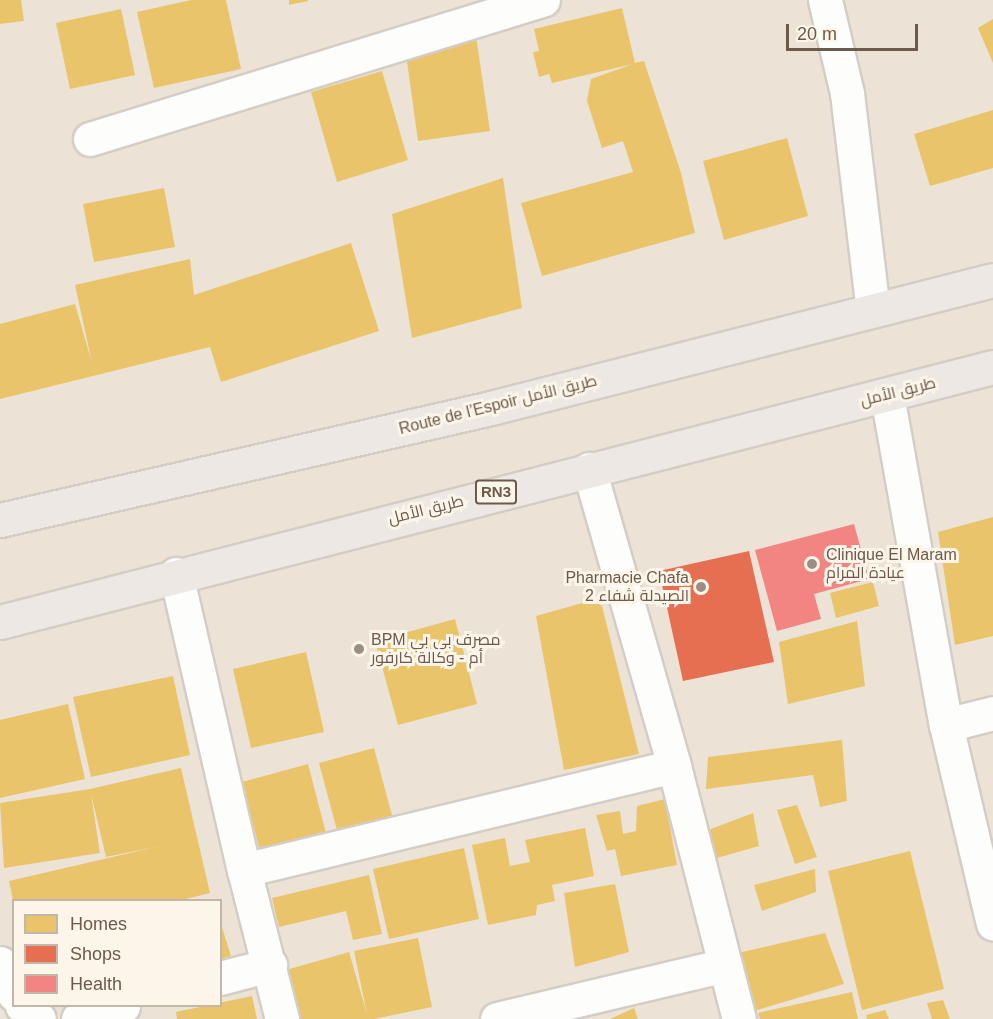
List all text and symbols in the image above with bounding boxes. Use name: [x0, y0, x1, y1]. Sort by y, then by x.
scale bar: [789, 12, 921, 50]
text: 20 m: [797, 24, 837, 44]
street label: Route de l’Espoir طريق الأمل: [397, 371, 599, 439]
street label: طريق الأمل: [858, 373, 938, 411]
road number: RN3: [474, 480, 518, 504]
street label: طريق الأمل: [386, 491, 466, 529]
place label: Clinique El Maram عيادة المرام: [826, 545, 957, 583]
marker: Clinique El Maram عيادة المرام: [803, 555, 821, 573]
place label: Pharmacie Chafa 2 الصيدلة شفاء: [565, 568, 689, 606]
marker: Pharmacie Chafa 2 الصيدلة شفاء: [694, 580, 708, 594]
place label: BPM مصرف بي بي أم - وكالة كارفور: [371, 630, 501, 668]
marker: BPM مصرف بي بي أم - وكالة كارفور: [352, 642, 366, 656]
legend: [12, 899, 222, 1007]
text: Homes: [70, 914, 127, 934]
text: Shops: [70, 944, 121, 964]
text: Health: [70, 974, 122, 994]

